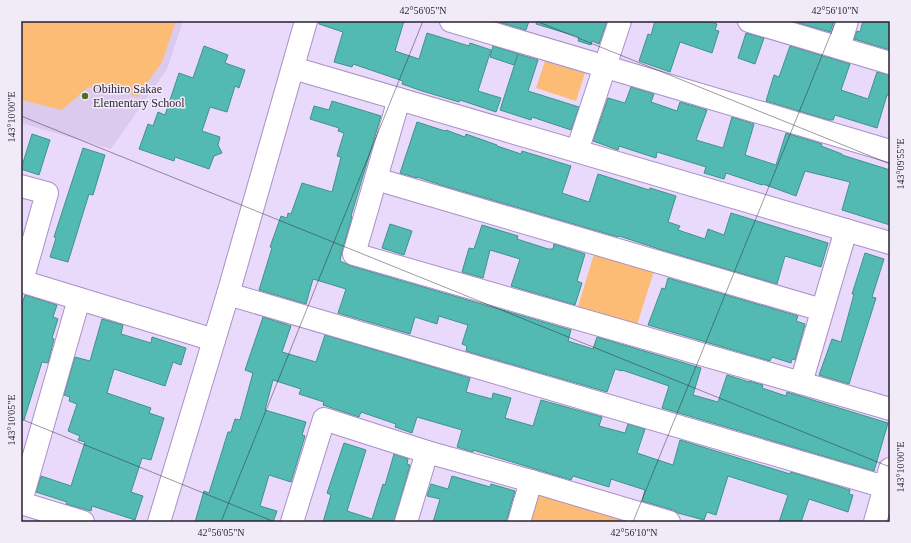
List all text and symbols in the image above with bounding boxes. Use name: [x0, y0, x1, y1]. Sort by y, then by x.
text: 42°56'05"N: [399, 5, 447, 16]
text: 42°56'10"N: [811, 5, 859, 16]
place label: Obihiro Sakae Elementary School: [93, 82, 185, 110]
marker: Obihiro Sakae Elementary School: [80, 91, 90, 101]
text: 143°10'00"E: [6, 92, 17, 143]
text: 143°09'55"E: [895, 139, 906, 190]
text: 143°10'05"E: [6, 395, 17, 446]
text: 143°10'00"E: [895, 442, 906, 493]
text: 42°56'05"N: [197, 527, 245, 538]
text: 42°56'10"N: [610, 527, 658, 538]

